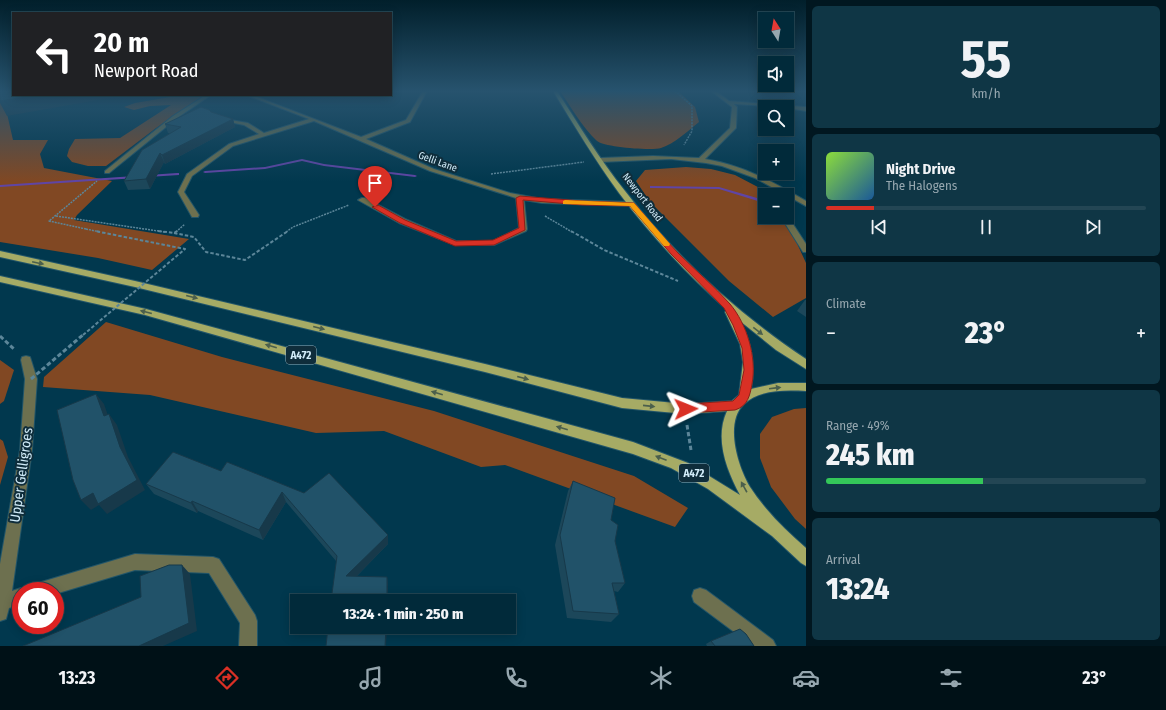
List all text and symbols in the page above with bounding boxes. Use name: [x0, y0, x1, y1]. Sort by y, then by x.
north arrow: [758, 12, 794, 48]
map controls: [758, 12, 794, 224]
text: 20 m: [94, 26, 149, 59]
icon: left: [28, 28, 80, 80]
text: 55: [961, 28, 1011, 91]
button: sound: [758, 56, 794, 92]
text: Newport Road: [94, 60, 198, 82]
text: km/h: [972, 86, 1001, 101]
button: search: [758, 100, 794, 136]
button: +: [758, 144, 794, 180]
street label: Gelli Lane: [417, 149, 459, 174]
text: Night Drive: [886, 160, 955, 178]
pin: [358, 166, 392, 207]
street label: Newport Road: [620, 171, 665, 224]
icon: arrive: [364, 172, 386, 194]
text: The Halogens: [886, 178, 957, 193]
button: −: [758, 188, 794, 224]
icon: previous: [868, 216, 890, 238]
icon: pause: [975, 216, 997, 238]
icon: next: [1082, 216, 1104, 238]
one-way arrow: [32, 260, 44, 266]
one-way arrow: [186, 295, 198, 301]
text: Climate: [826, 296, 866, 311]
one-way arrow: [140, 309, 152, 315]
text: 23°: [965, 315, 1007, 351]
text: −: [826, 320, 836, 347]
text: +: [1136, 320, 1146, 347]
one-way arrow: [313, 325, 325, 331]
one-way arrow: [753, 327, 763, 335]
one-way arrow: [265, 343, 278, 349]
road number: A472: [286, 346, 316, 364]
one-way arrow: [517, 375, 529, 381]
one-way arrow: [769, 385, 781, 391]
position arrow: [665, 388, 707, 430]
one-way arrow: [431, 389, 443, 395]
one-way arrow: [643, 403, 655, 410]
text: Range · 49%: [826, 418, 889, 433]
one-way arrow: [556, 424, 569, 430]
street label: Upper Gelligroes: [6, 427, 37, 523]
text: 245 km: [826, 437, 914, 473]
one-way arrow: [655, 455, 667, 461]
road number: A472: [679, 464, 709, 482]
one-way arrow: [740, 482, 747, 493]
text: Arrival: [826, 552, 860, 567]
text: 13:24: [826, 571, 890, 607]
speed limit sign: 60: [12, 582, 64, 634]
text: 13:24 · 1 min · 250 m: [343, 605, 463, 623]
icon: directions: [213, 664, 241, 692]
icon: music: [357, 664, 385, 692]
icon: phone: [502, 664, 530, 692]
icon: climate: [647, 664, 675, 692]
icon: car: [792, 664, 820, 692]
icon: filters: [937, 664, 965, 692]
text: 13:23: [58, 667, 96, 689]
text: 23°: [1082, 667, 1107, 689]

